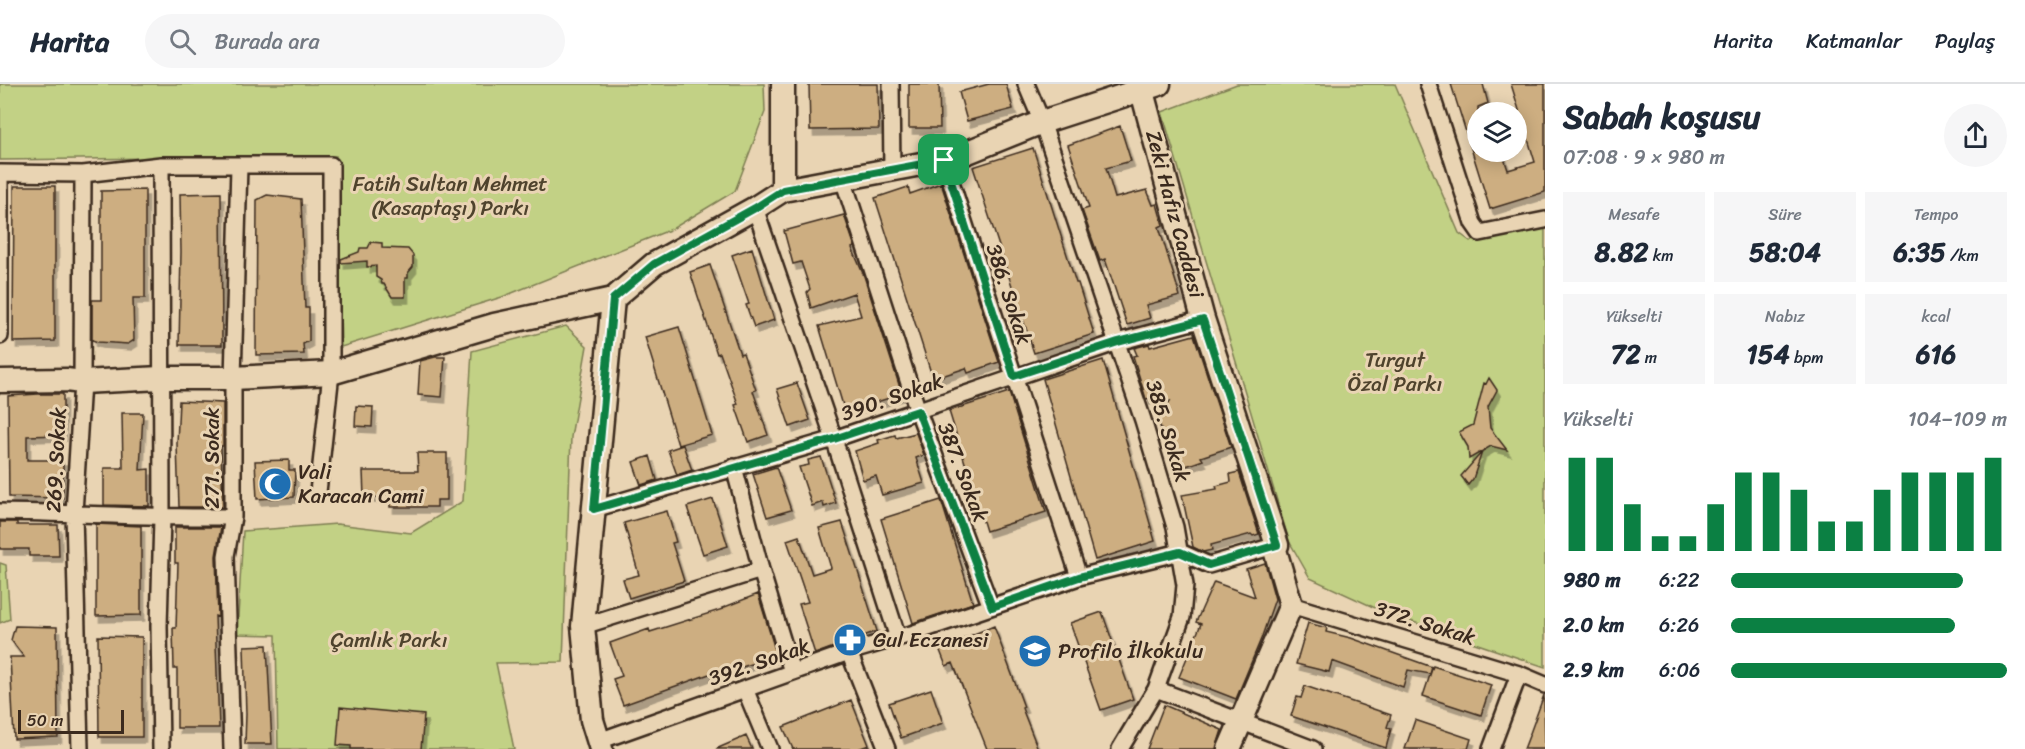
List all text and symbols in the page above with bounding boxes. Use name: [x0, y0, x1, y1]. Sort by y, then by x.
search box: [145, 14, 565, 68]
text: Harita: [30, 17, 109, 66]
text: Burada ara: [214, 22, 320, 61]
text: Harita: [1713, 22, 1773, 60]
text: Katmanlar: [1806, 22, 1902, 60]
text: Paylaş: [1935, 22, 1995, 60]
icon: search: [166, 25, 199, 58]
text: Sabah koşusu: [1563, 88, 1760, 146]
map controls: [1467, 102, 1527, 162]
button: layers: [1467, 102, 1527, 162]
button: share: [1944, 104, 2007, 167]
street label: Zeki Hafız Caddesi: [1134, 126, 1216, 303]
pin: [918, 134, 969, 185]
text: 07:08 · 9 × 980 m: [1563, 140, 1725, 175]
icon: arrive: [927, 143, 960, 176]
park label: Fatih Sultan Mehmet (Kasaptaşı) Parkı: [353, 165, 547, 227]
text: Mesafe: [1608, 200, 1660, 229]
text: Süre: [1768, 200, 1802, 229]
text: Tempo: [1914, 200, 1958, 229]
text: 8.82: [1594, 229, 1649, 275]
text: 58:04: [1749, 229, 1821, 275]
text: 6:35: [1893, 229, 1946, 275]
street label: 386. Sokak: [975, 238, 1043, 350]
text: km: [1649, 241, 1674, 270]
text: /km: [1946, 241, 1979, 270]
text: Yükselti: [1606, 302, 1662, 331]
text: Nabız: [1765, 302, 1805, 331]
text: kcal: [1921, 302, 1951, 331]
text: 72: [1611, 331, 1641, 377]
text: 154: [1747, 331, 1790, 377]
text: 616: [1916, 331, 1956, 377]
park label: Turgut Özal Parkı: [1348, 341, 1442, 403]
text: m: [1641, 343, 1657, 372]
text: bpm: [1790, 343, 1823, 372]
street label: 390. Sokak: [836, 362, 948, 432]
street label: 385. Sokak: [1134, 375, 1202, 487]
text: Yükselti: [1563, 402, 1633, 437]
text: 104–109 m: [1908, 402, 2007, 437]
street label: 269. Sokak: [34, 406, 78, 514]
street label: 271. Sokak: [193, 407, 231, 509]
street label: 387. Sokak: [927, 416, 999, 528]
place label: Vali Karacan Cami: [298, 453, 425, 515]
mosque icon: Vali Karacan Cami: [257, 466, 293, 502]
text: 980 m: [1563, 563, 1621, 598]
text: 6:22: [1659, 563, 1699, 598]
street label: 372. Sokak: [1370, 590, 1480, 656]
text: 2.0 km: [1563, 608, 1624, 643]
text: 6:26: [1659, 608, 1699, 643]
park label: Çamlık Parkı: [330, 621, 448, 659]
place label: Gul Eczanesi: [873, 621, 990, 659]
pharmacy icon: Gul Eczanesi: [832, 622, 868, 658]
street label: 392. Sokak: [703, 627, 815, 697]
place label: Profilo İlkokulu: [1058, 632, 1204, 670]
school or university icon: Profilo İlkokulu: [1017, 633, 1053, 669]
text: 2.9 km: [1563, 653, 1624, 688]
text: 6:06: [1659, 653, 1700, 688]
text: 50 m: [27, 706, 63, 735]
scale bar: [18, 707, 124, 734]

